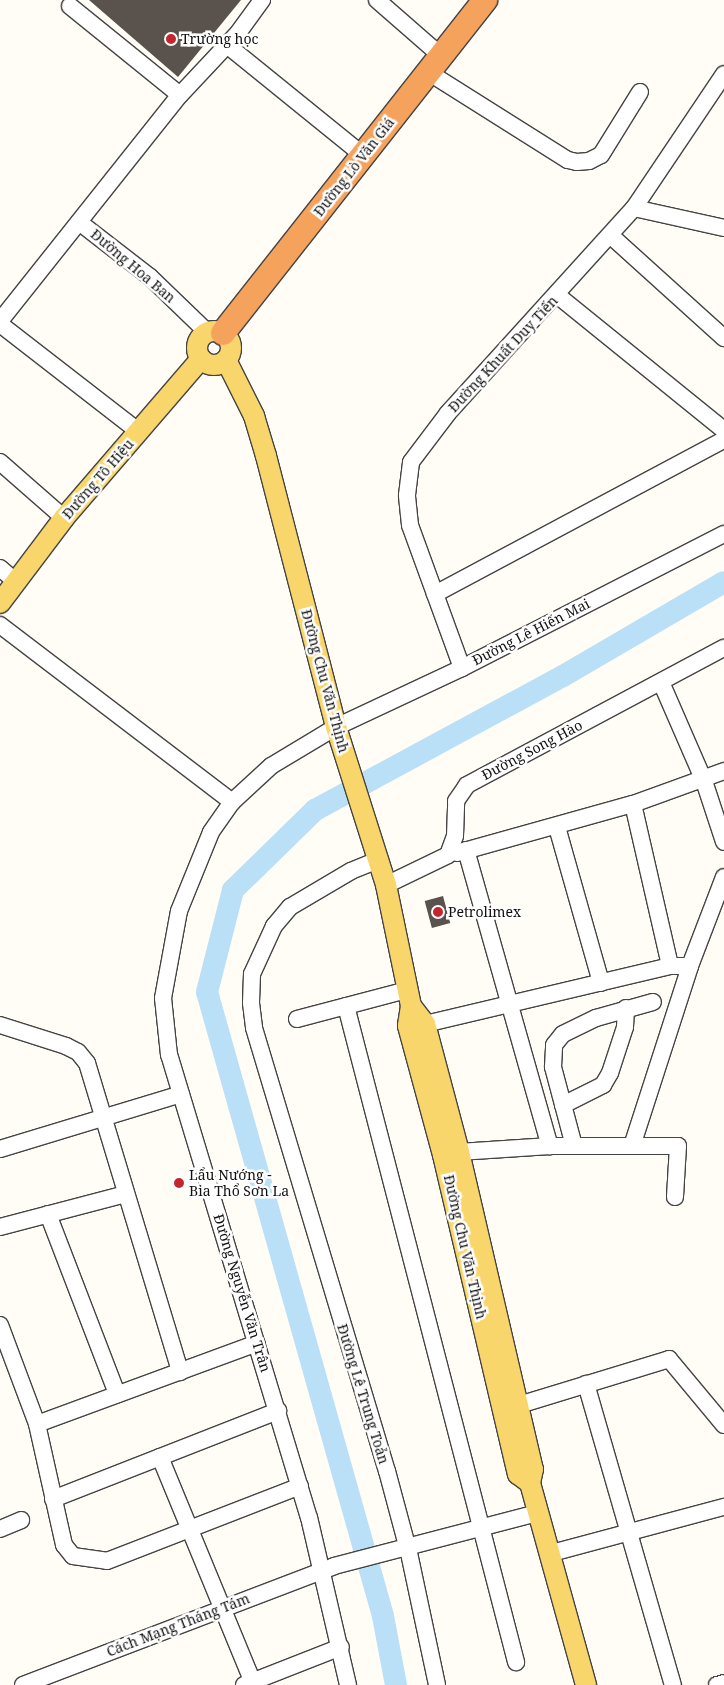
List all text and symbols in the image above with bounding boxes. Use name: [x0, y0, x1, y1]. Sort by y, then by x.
place label: Trường học: [181, 31, 258, 47]
marker: Trường học: [165, 33, 177, 45]
street label: Đường Lò Văn Giá: [310, 114, 398, 220]
street label: Đường Hoa Ban: [87, 226, 179, 306]
street label: Đường Khuất Duy Tiến: [445, 292, 561, 416]
street label: Đường Tô Hiệu: [59, 436, 137, 522]
street label: Đường Lê Hiến Mai: [469, 595, 593, 669]
street label: Đường Chu Văn Thịnh: [298, 608, 352, 754]
street label: Đường Song Hào: [479, 716, 585, 784]
place label: Petrolimex: [448, 904, 521, 920]
marker: Petrolimex: [432, 906, 444, 918]
place label: Lẩu Nướng - Bia Thổ Sơn La: [189, 1167, 289, 1200]
street label: Đường Chu Văn Thịnh: [440, 1173, 490, 1321]
marker: Lẩu Nướng - Bia Thổ Sơn La: [173, 1177, 185, 1189]
street label: Đường Nguyễn Văn Trân: [210, 1212, 274, 1374]
street label: Đường Lê Trung Toản: [334, 1322, 392, 1466]
street label: Cách Mạng Tháng Tám: [104, 1590, 252, 1660]

